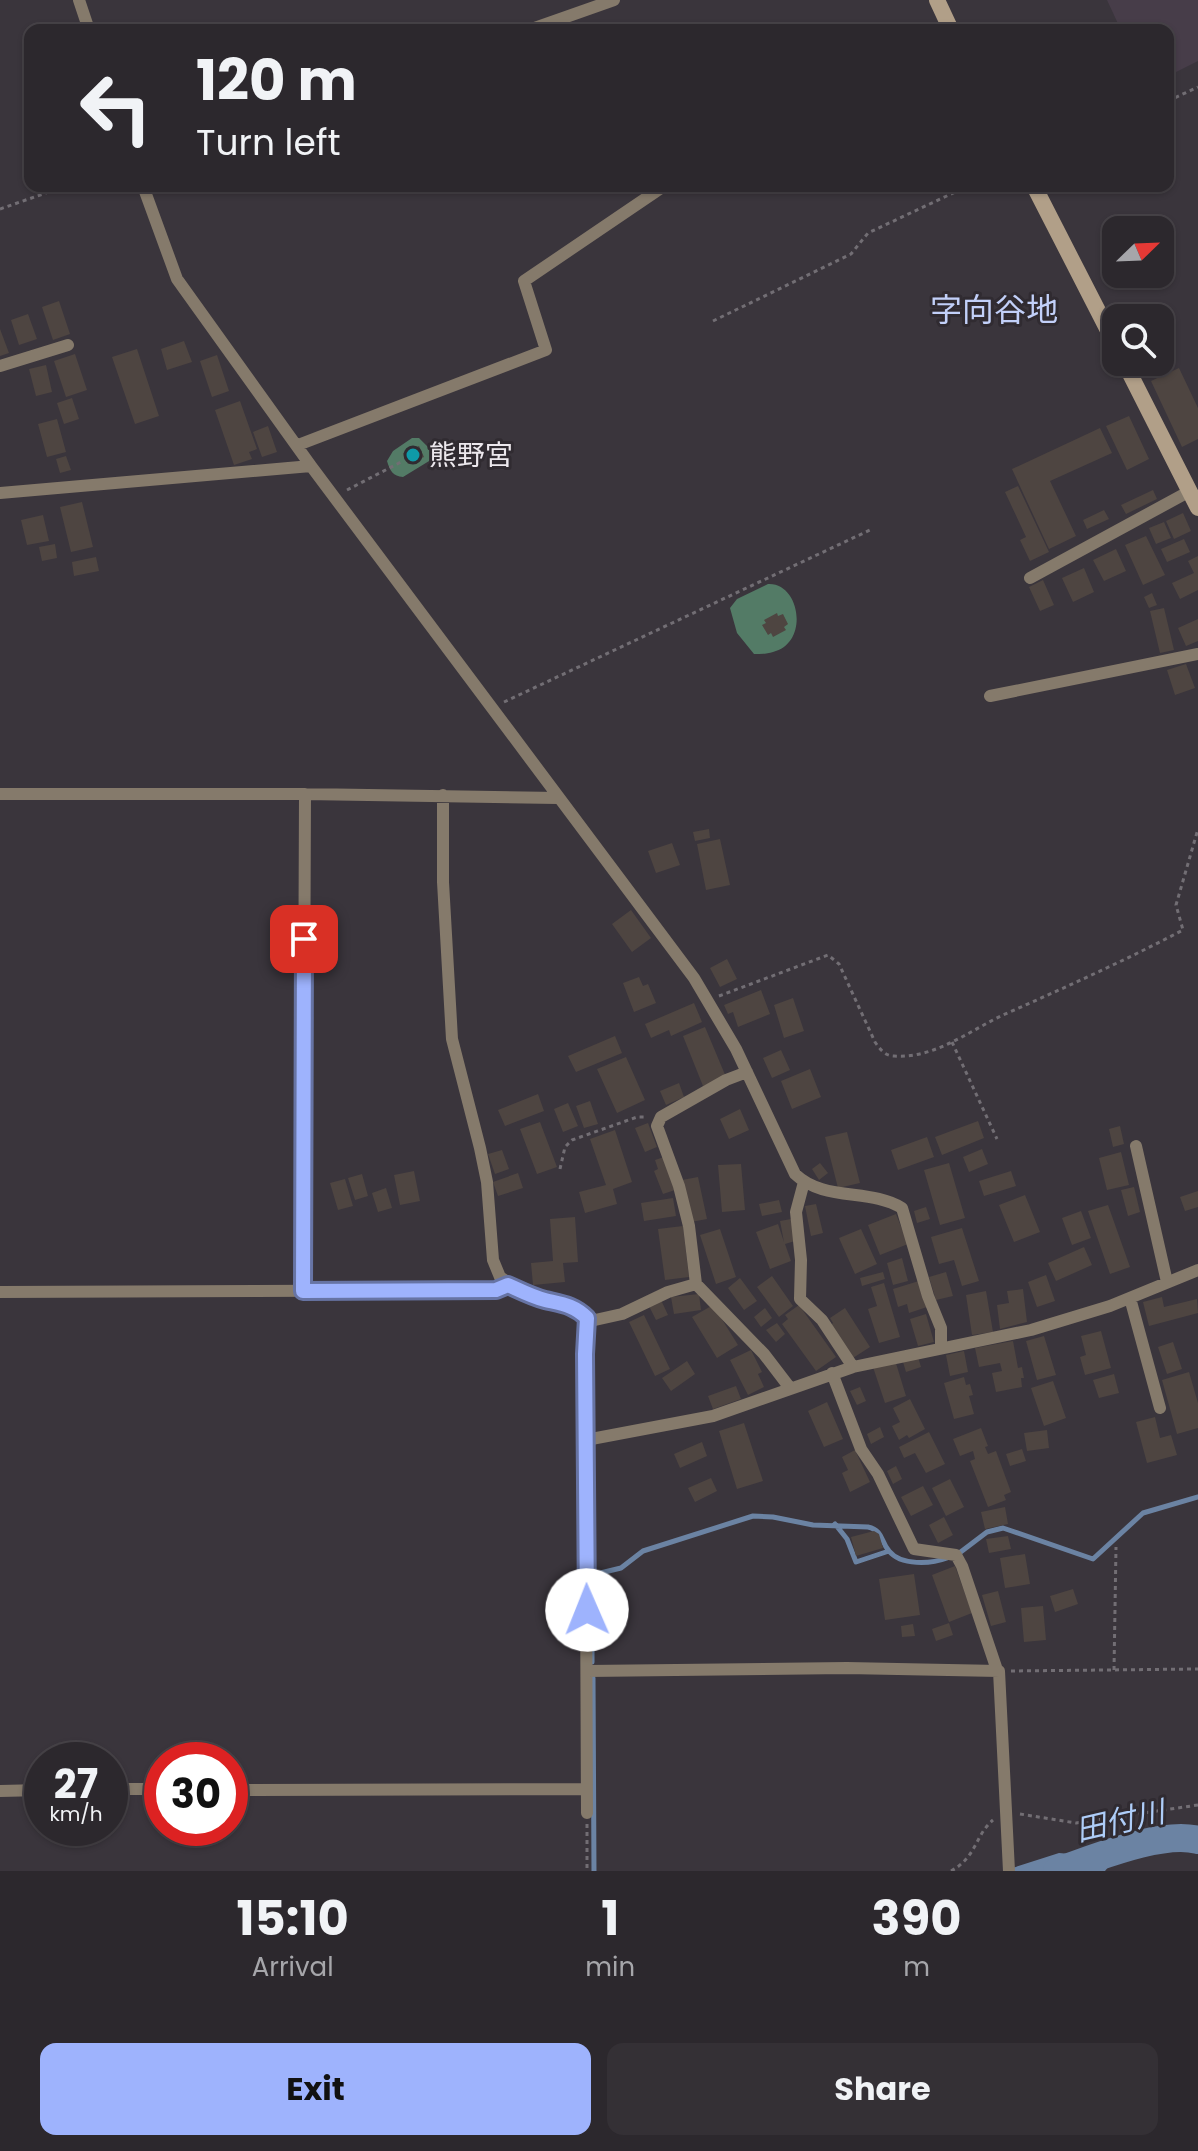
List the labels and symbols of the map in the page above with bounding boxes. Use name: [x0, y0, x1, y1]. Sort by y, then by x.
north arrow: [1102, 216, 1174, 288]
district label: 字向谷地: [930, 287, 1058, 332]
place label: 熊野宮: [429, 436, 513, 475]
marker: 熊野宮: [404, 446, 422, 464]
pin: [270, 905, 338, 973]
position arrow: [545, 1568, 629, 1652]
speed limit sign: 30: [144, 1742, 248, 1846]
water label: 田付川: [1071, 1789, 1172, 1852]

